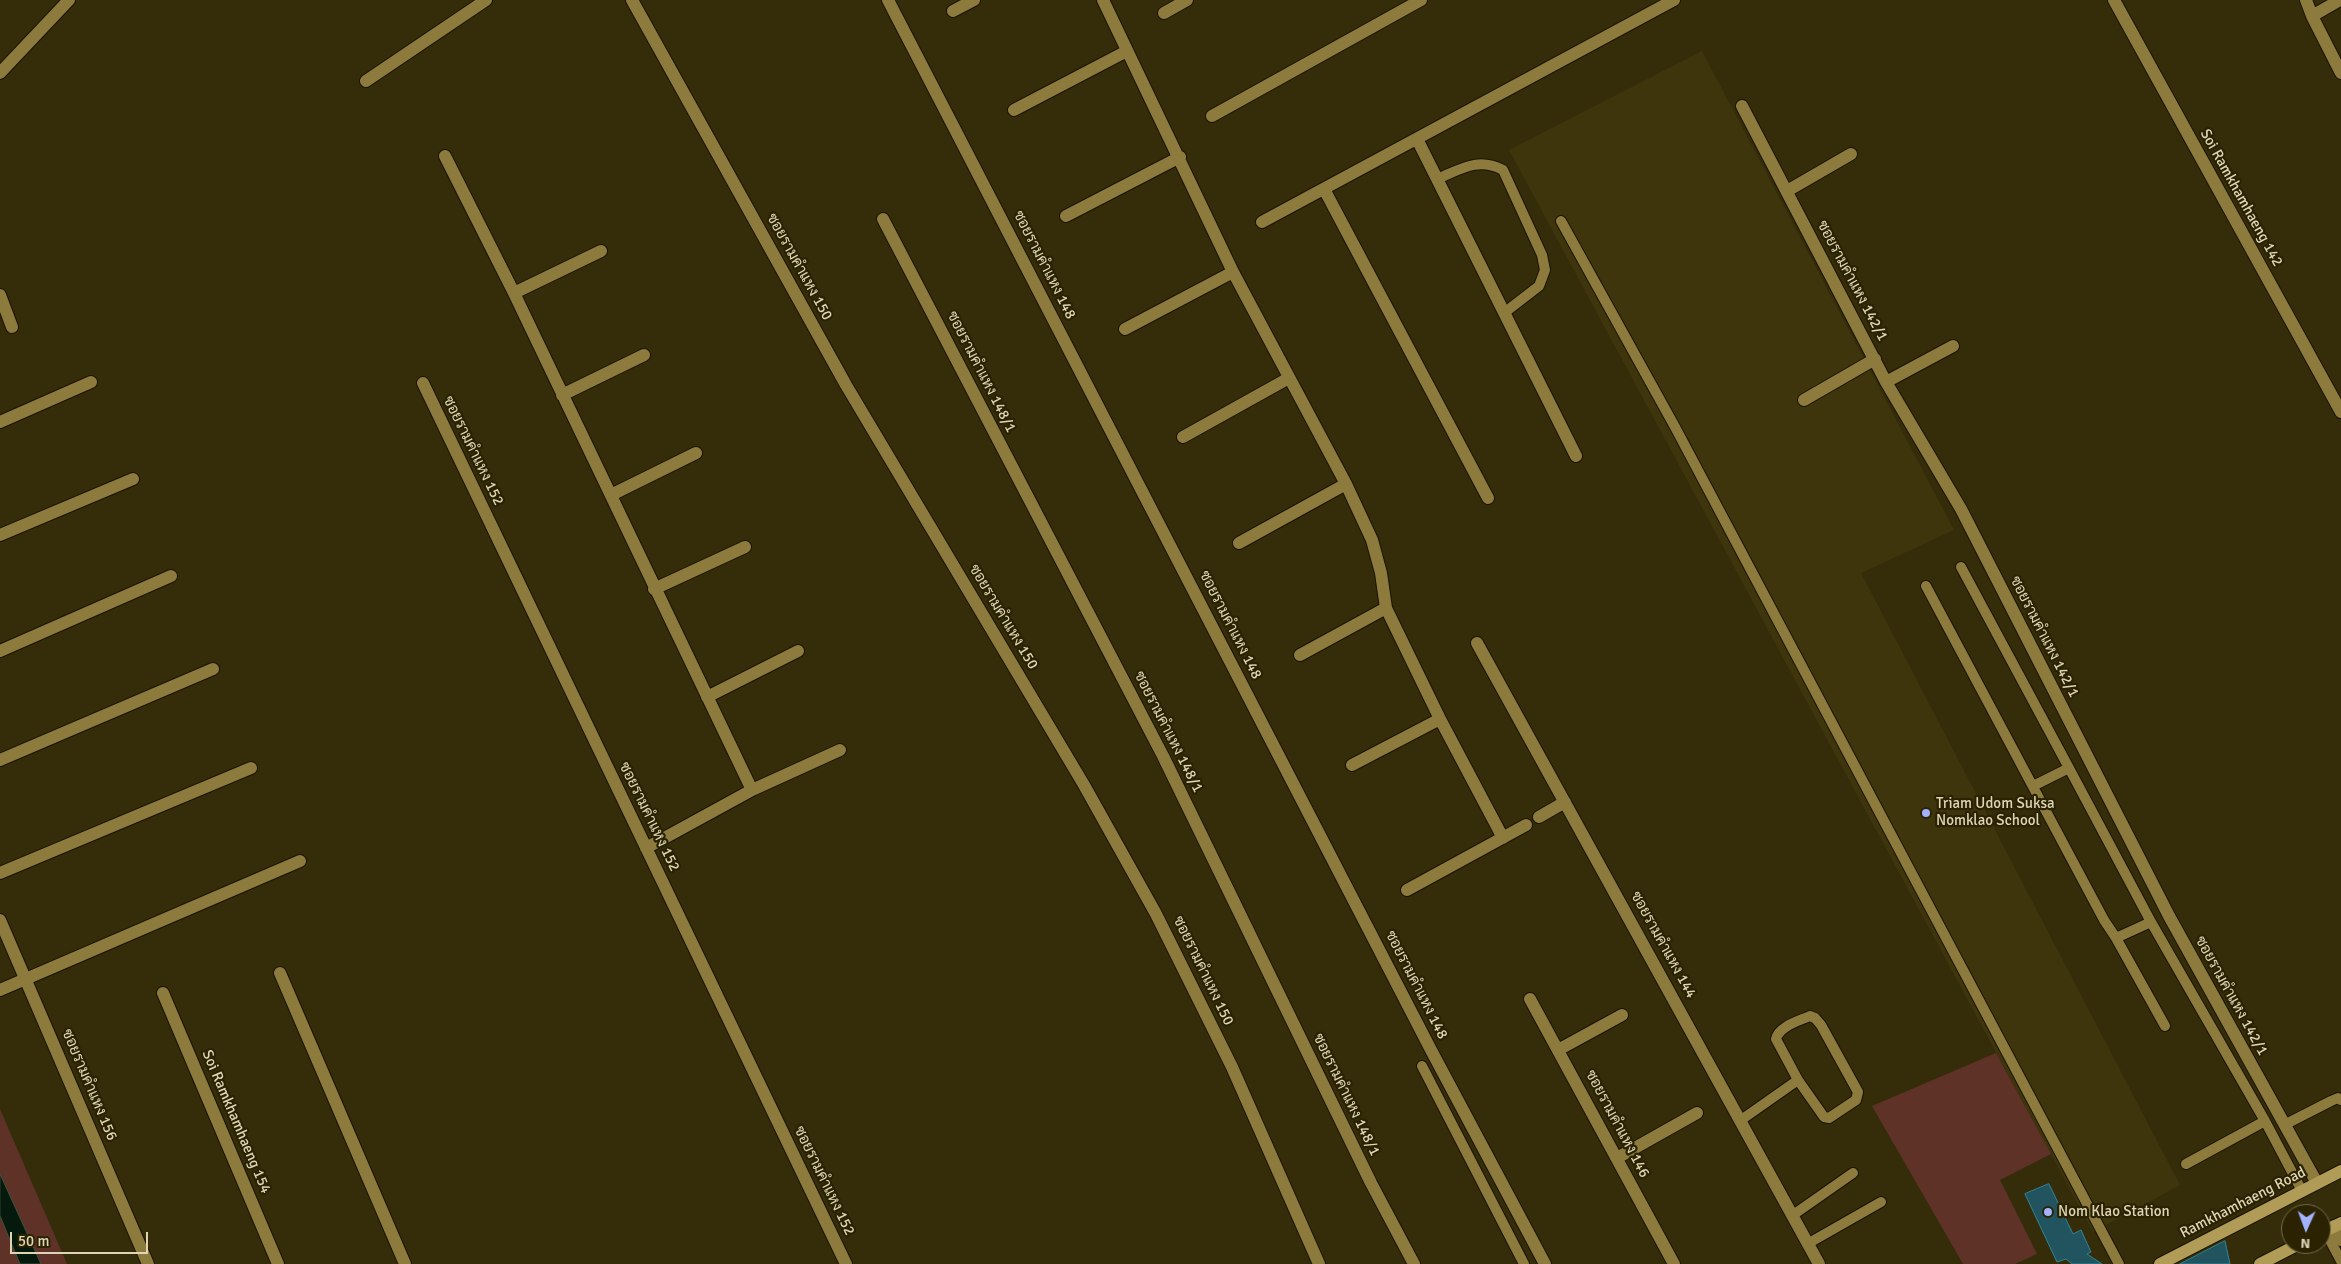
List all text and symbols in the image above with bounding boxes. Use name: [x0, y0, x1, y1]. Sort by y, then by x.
street label: Soi Ramkhamhaeng 142: [2196, 126, 2286, 270]
street label: ซอยรามคำแหง 148: [1009, 208, 1079, 322]
street label: ซอยรามคำแหง 150: [762, 210, 836, 324]
street label: ซอยรามคำแหง 142/1: [1813, 218, 1891, 344]
street label: ซอยรามคำแหง 148/1: [943, 308, 1019, 436]
street label: ซอยรามคำแหง 152: [439, 393, 507, 509]
street label: ซอยรามคำแหง 150: [965, 561, 1041, 673]
street label: ซอยรามคำแหง 148: [1195, 568, 1265, 682]
street label: ซอยรามคำแหง 142/1: [2006, 573, 2082, 701]
street label: ซอยรามคำแหง 148/1: [1130, 668, 1206, 796]
street label: ซอยรามคำแหง 152: [615, 759, 683, 875]
place label: Triam Udom Suksa Nomklao School: [1936, 795, 2055, 830]
marker: Triam Udom Suksa Nomklao School: [1920, 807, 1932, 819]
street label: ซอยรามคำแหง 144: [1626, 888, 1700, 1002]
street label: ซอยรามคำแหง 150: [1169, 913, 1237, 1029]
street label: ซอยรามคำแหง 148: [1381, 928, 1451, 1042]
street label: ซอยรามคำแหง 142/1: [2191, 933, 2271, 1059]
street label: ซอยรามคำแหง 156: [57, 1027, 121, 1143]
street label: ซอยรามคำแหง 148/1: [1309, 1031, 1383, 1159]
street label: Soi Ramkhamhaeng 154: [198, 1048, 274, 1196]
street label: ซอยรามคำแหง 146: [1581, 1067, 1653, 1181]
street label: ซอยรามคำแหง 152: [790, 1123, 858, 1239]
street label: Ramkhamhaeng Road: [2177, 1164, 2309, 1242]
place label: Nom Klao Station: [2058, 1203, 2170, 1221]
north arrow: [2281, 1204, 2331, 1254]
marker: Nom Klao Station: [2042, 1206, 2054, 1218]
scale bar: [12, 1222, 150, 1254]
text: 50 m: [18, 1232, 49, 1250]
text: N: [2300, 1235, 2311, 1252]

